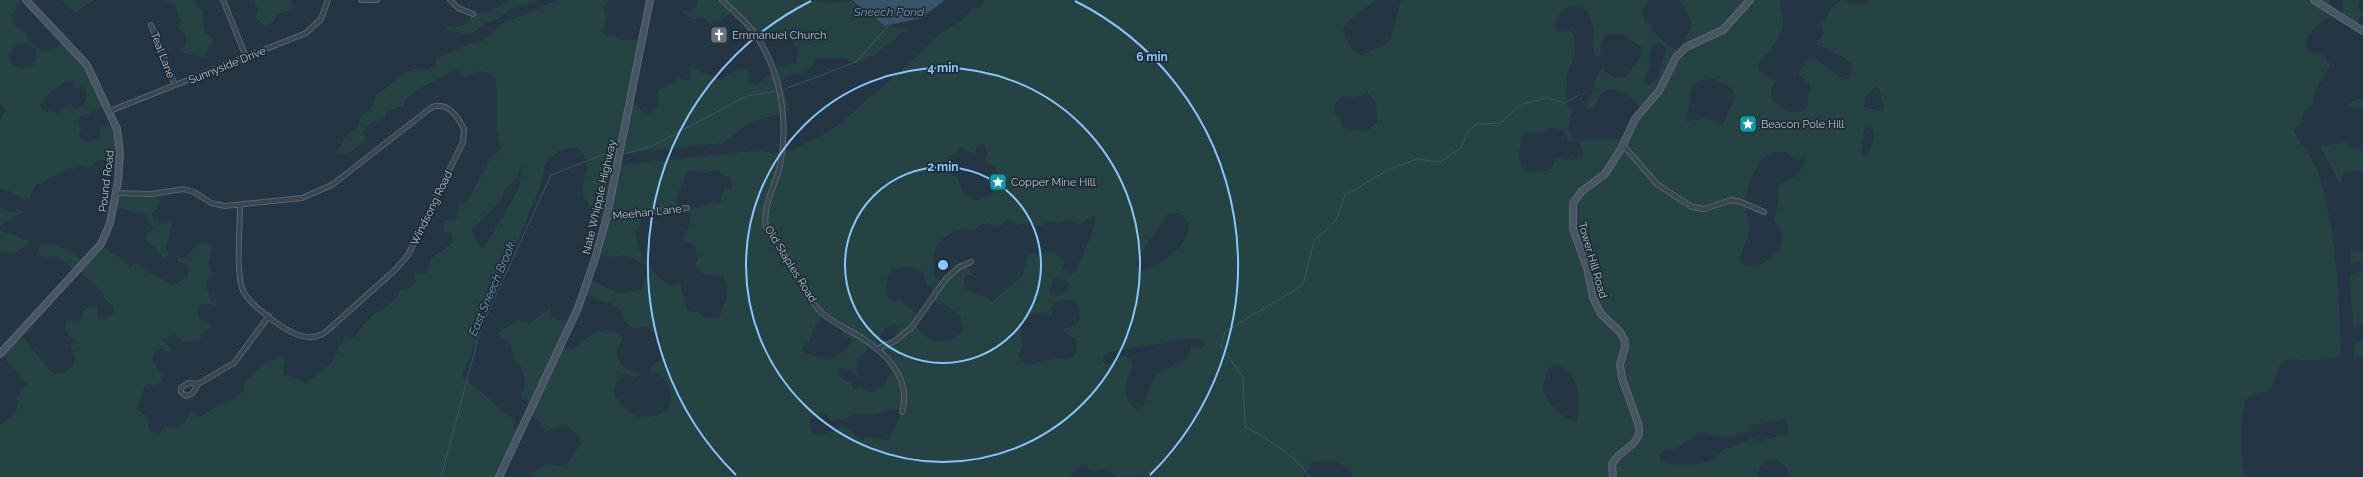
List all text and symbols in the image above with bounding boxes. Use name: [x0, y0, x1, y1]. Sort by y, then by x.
water label: Sneech Pond: [853, 5, 925, 19]
church icon: Emmanuel Church: [709, 25, 729, 45]
place label: Emmanuel Church: [732, 29, 826, 42]
street label: Teal Lane: [148, 30, 178, 81]
street label: Sunnyside Drive: [187, 44, 268, 87]
text: 6 min: [1136, 50, 1168, 64]
text: 4 min: [927, 61, 959, 75]
place icon: Beacon Pole Hill: [1738, 114, 1758, 134]
place label: Beacon Pole Hill: [1761, 118, 1845, 131]
street label: Nate Whipple Highway: [580, 139, 619, 256]
street label: Pound Road: [96, 149, 117, 213]
text: 2 min: [927, 160, 959, 174]
street label: Windsong Road: [408, 169, 455, 248]
place icon: Copper Mine Hill: [988, 172, 1008, 192]
place label: Copper Mine Hill: [1011, 176, 1096, 189]
street label: Meehan Lane: [612, 202, 683, 223]
street label: Tower Hill Road: [1575, 220, 1610, 300]
street label: Old Staples Road: [762, 224, 819, 305]
water label: East Sneech Brook: [466, 239, 518, 338]
centre of rings: [936, 258, 950, 272]

